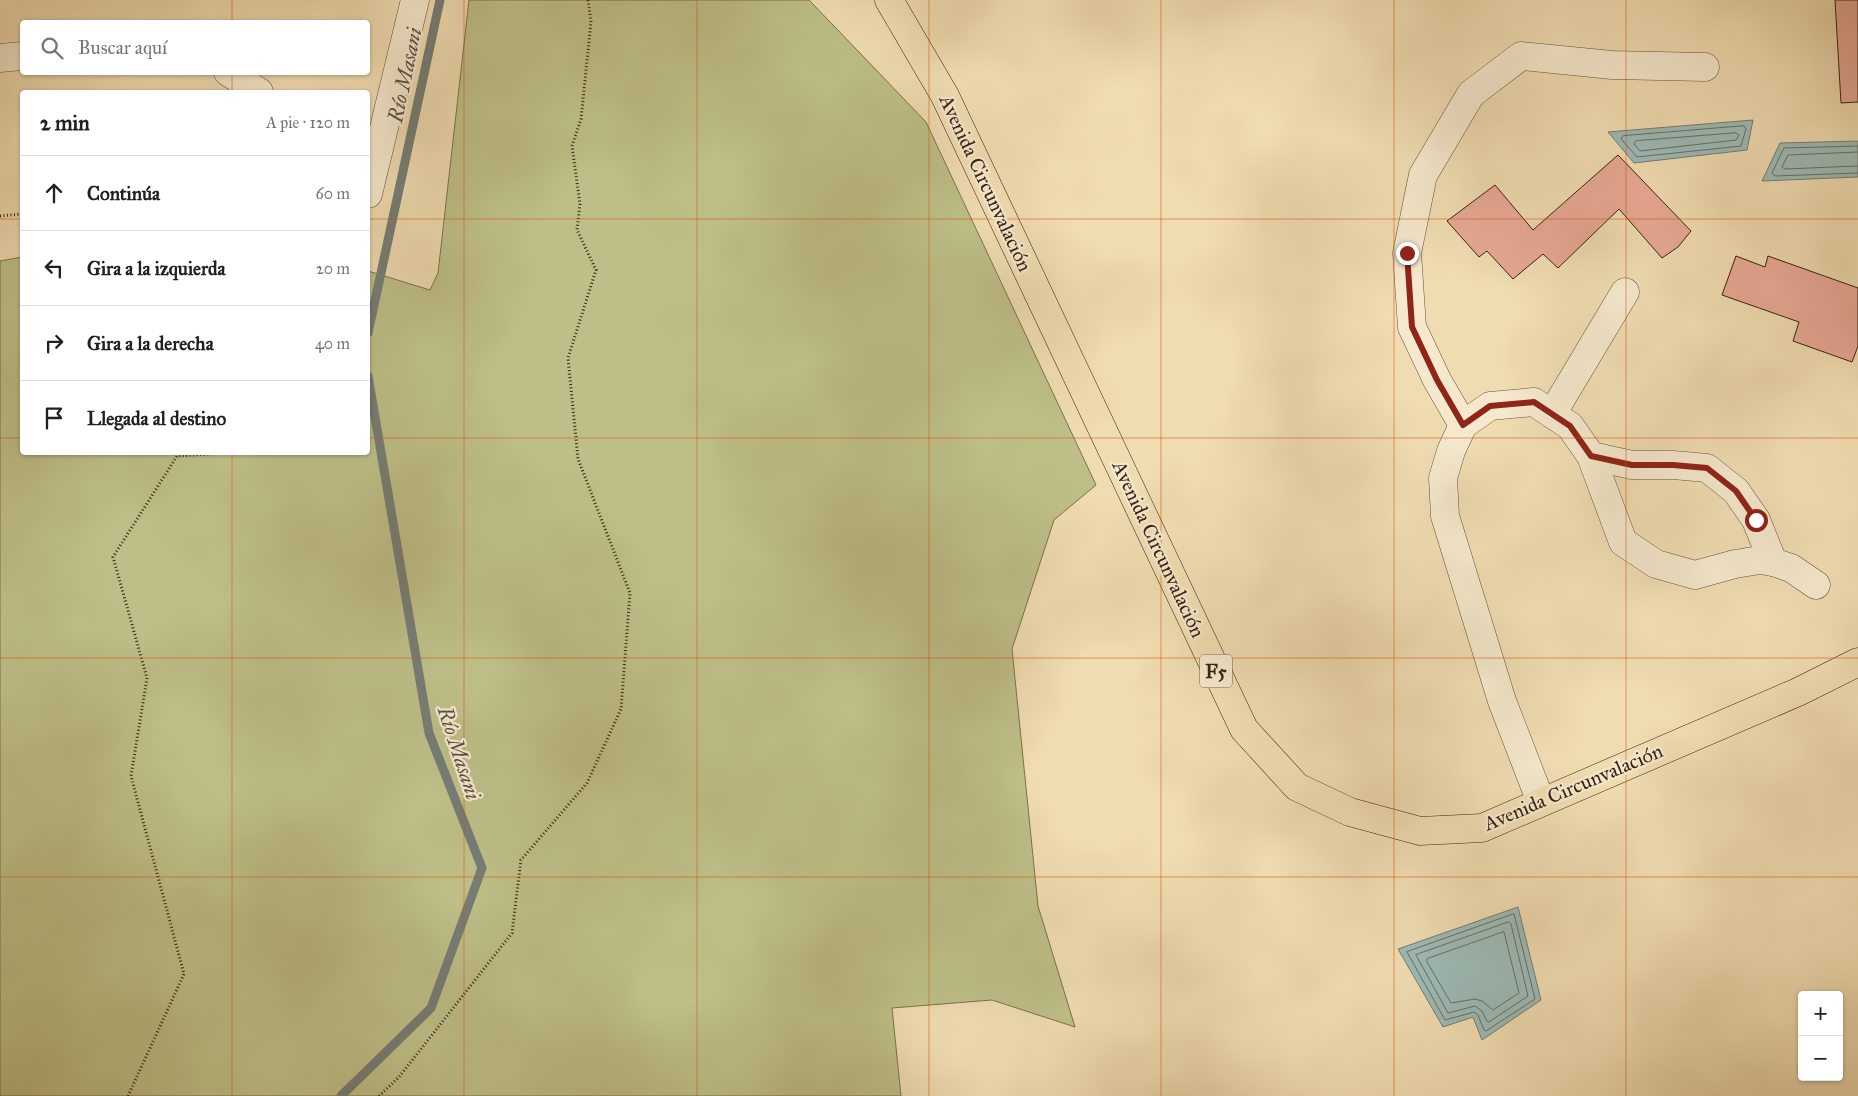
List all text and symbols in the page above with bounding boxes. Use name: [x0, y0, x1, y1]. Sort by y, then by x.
search box: [20, 20, 370, 75]
water label: Río Masani: [382, 25, 428, 126]
icon: search: [38, 34, 66, 62]
text: Buscar aquí: [78, 36, 167, 59]
street label: Avenida Circunvalación: [934, 90, 1038, 275]
text: 2 min: [40, 110, 90, 136]
text: A pie · 120 m: [266, 113, 350, 132]
icon: ahead: [40, 179, 68, 207]
text: Continúa: [87, 182, 160, 205]
text: 60 m: [316, 184, 350, 203]
route end: [1396, 242, 1419, 265]
icon: left: [40, 254, 68, 282]
text: Gira a la izquierda: [87, 257, 226, 280]
text: 20 m: [316, 259, 350, 278]
icon: right: [40, 329, 68, 357]
text: Gira a la derecha: [87, 332, 214, 355]
text: 40 m: [315, 334, 350, 353]
icon: arrive: [40, 404, 68, 432]
text: Llegada al destino: [87, 407, 226, 430]
street label: Avenida Circunvalación: [1107, 456, 1211, 641]
route start: [1745, 509, 1768, 532]
road number: F5: [1200, 654, 1232, 688]
water label: Río Masani: [431, 702, 486, 803]
street label: Avenida Circunvalación: [1479, 738, 1666, 836]
map controls: [1798, 991, 1843, 1081]
button: +: [1798, 991, 1843, 1036]
button: −: [1798, 1036, 1843, 1081]

